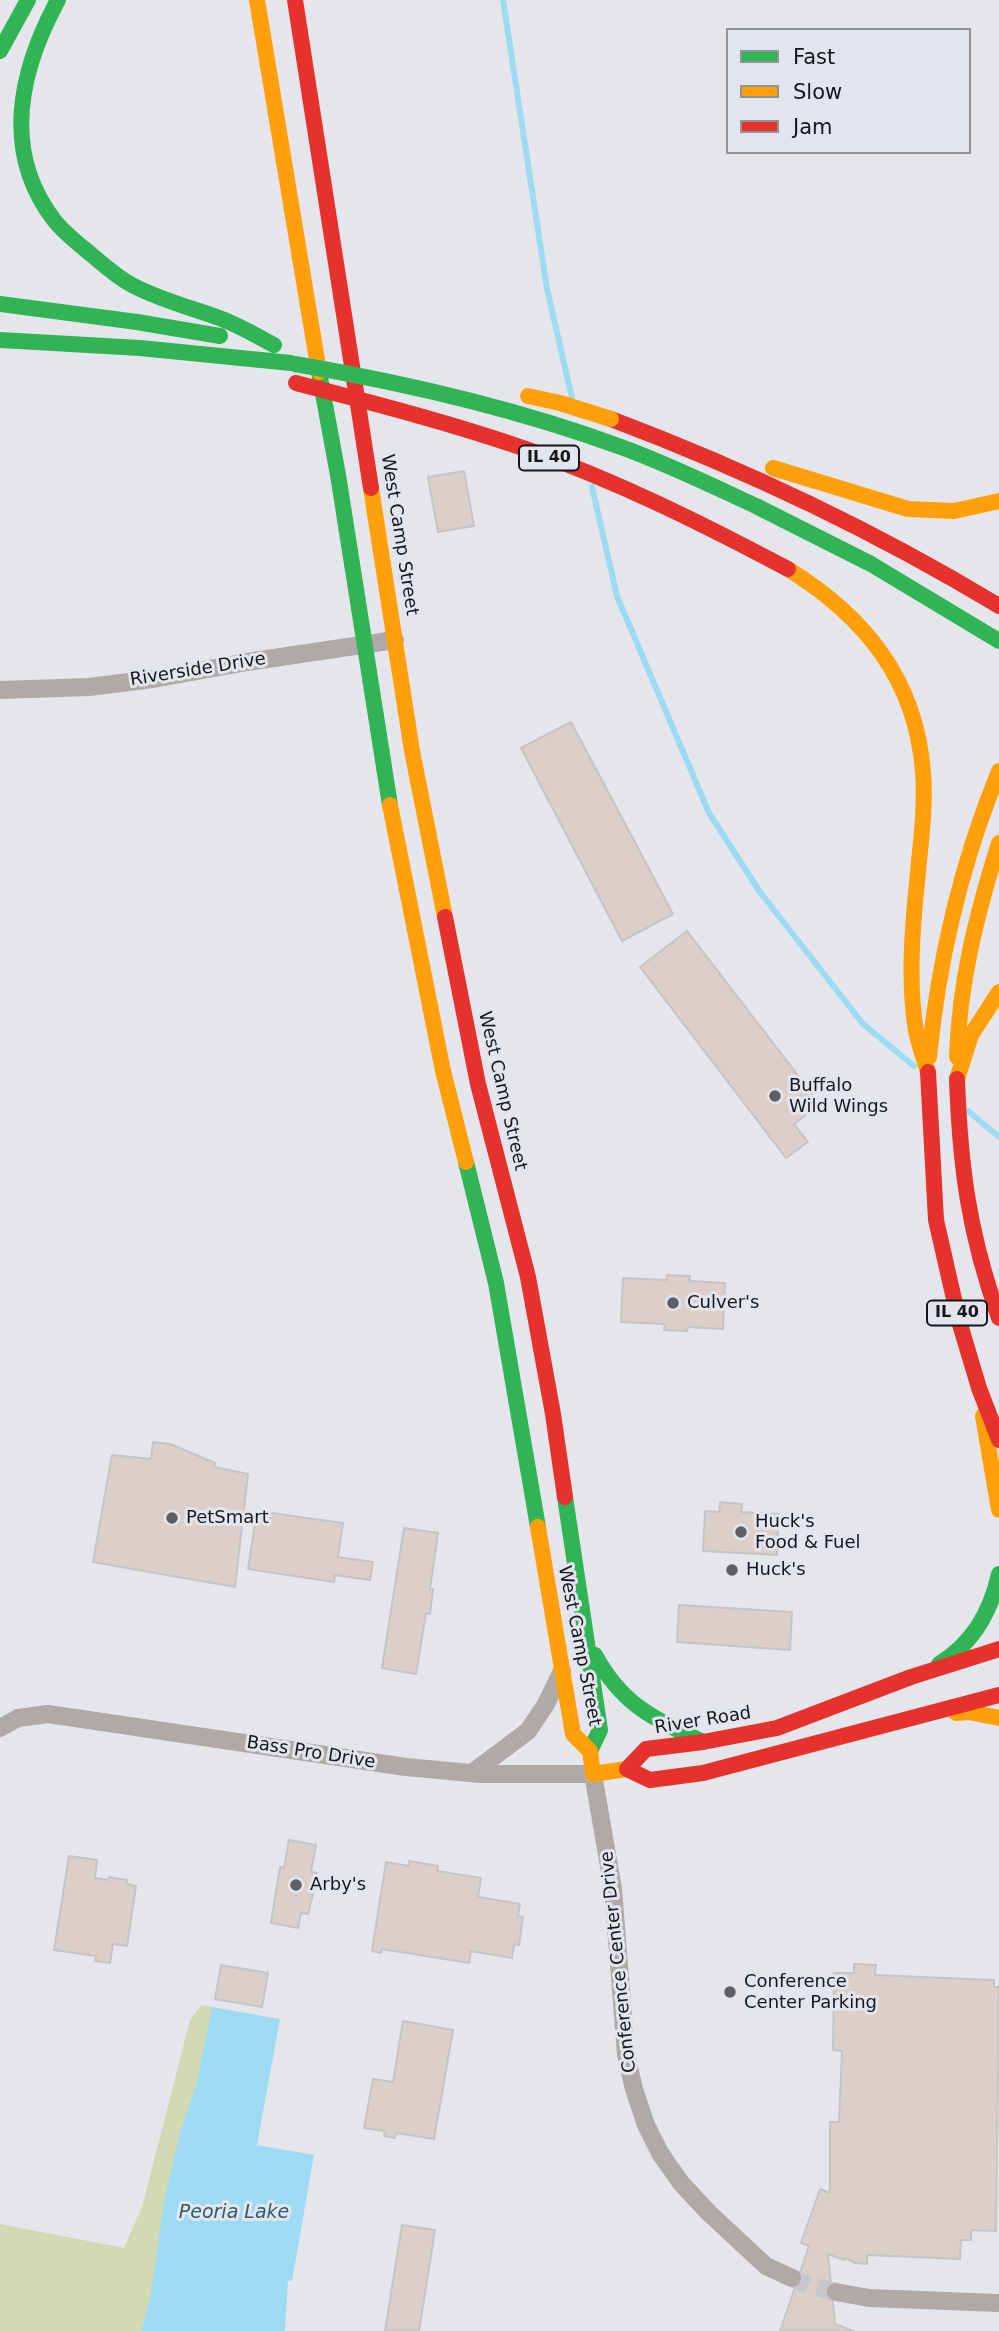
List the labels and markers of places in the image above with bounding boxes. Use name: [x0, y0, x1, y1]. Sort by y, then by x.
place label: Buffalo Wild Wings: [789, 1075, 888, 1118]
marker: Buffalo Wild Wings: [767, 1088, 783, 1104]
place label: Culver's: [687, 1292, 759, 1314]
marker: Culver's: [665, 1295, 681, 1311]
place label: PetSmart: [186, 1507, 269, 1529]
marker: PetSmart: [164, 1510, 180, 1526]
place label: Huck's Food & Fuel: [755, 1511, 860, 1554]
marker: Huck's Food & Fuel: [733, 1524, 749, 1540]
place label: Huck's: [746, 1559, 806, 1581]
marker: Huck's: [724, 1562, 740, 1578]
place label: Arby's: [310, 1874, 366, 1896]
marker: Arby's: [288, 1877, 304, 1893]
place label: Conference Center Parking: [744, 1971, 877, 2014]
marker: Conference Center Parking: [722, 1984, 738, 2000]

